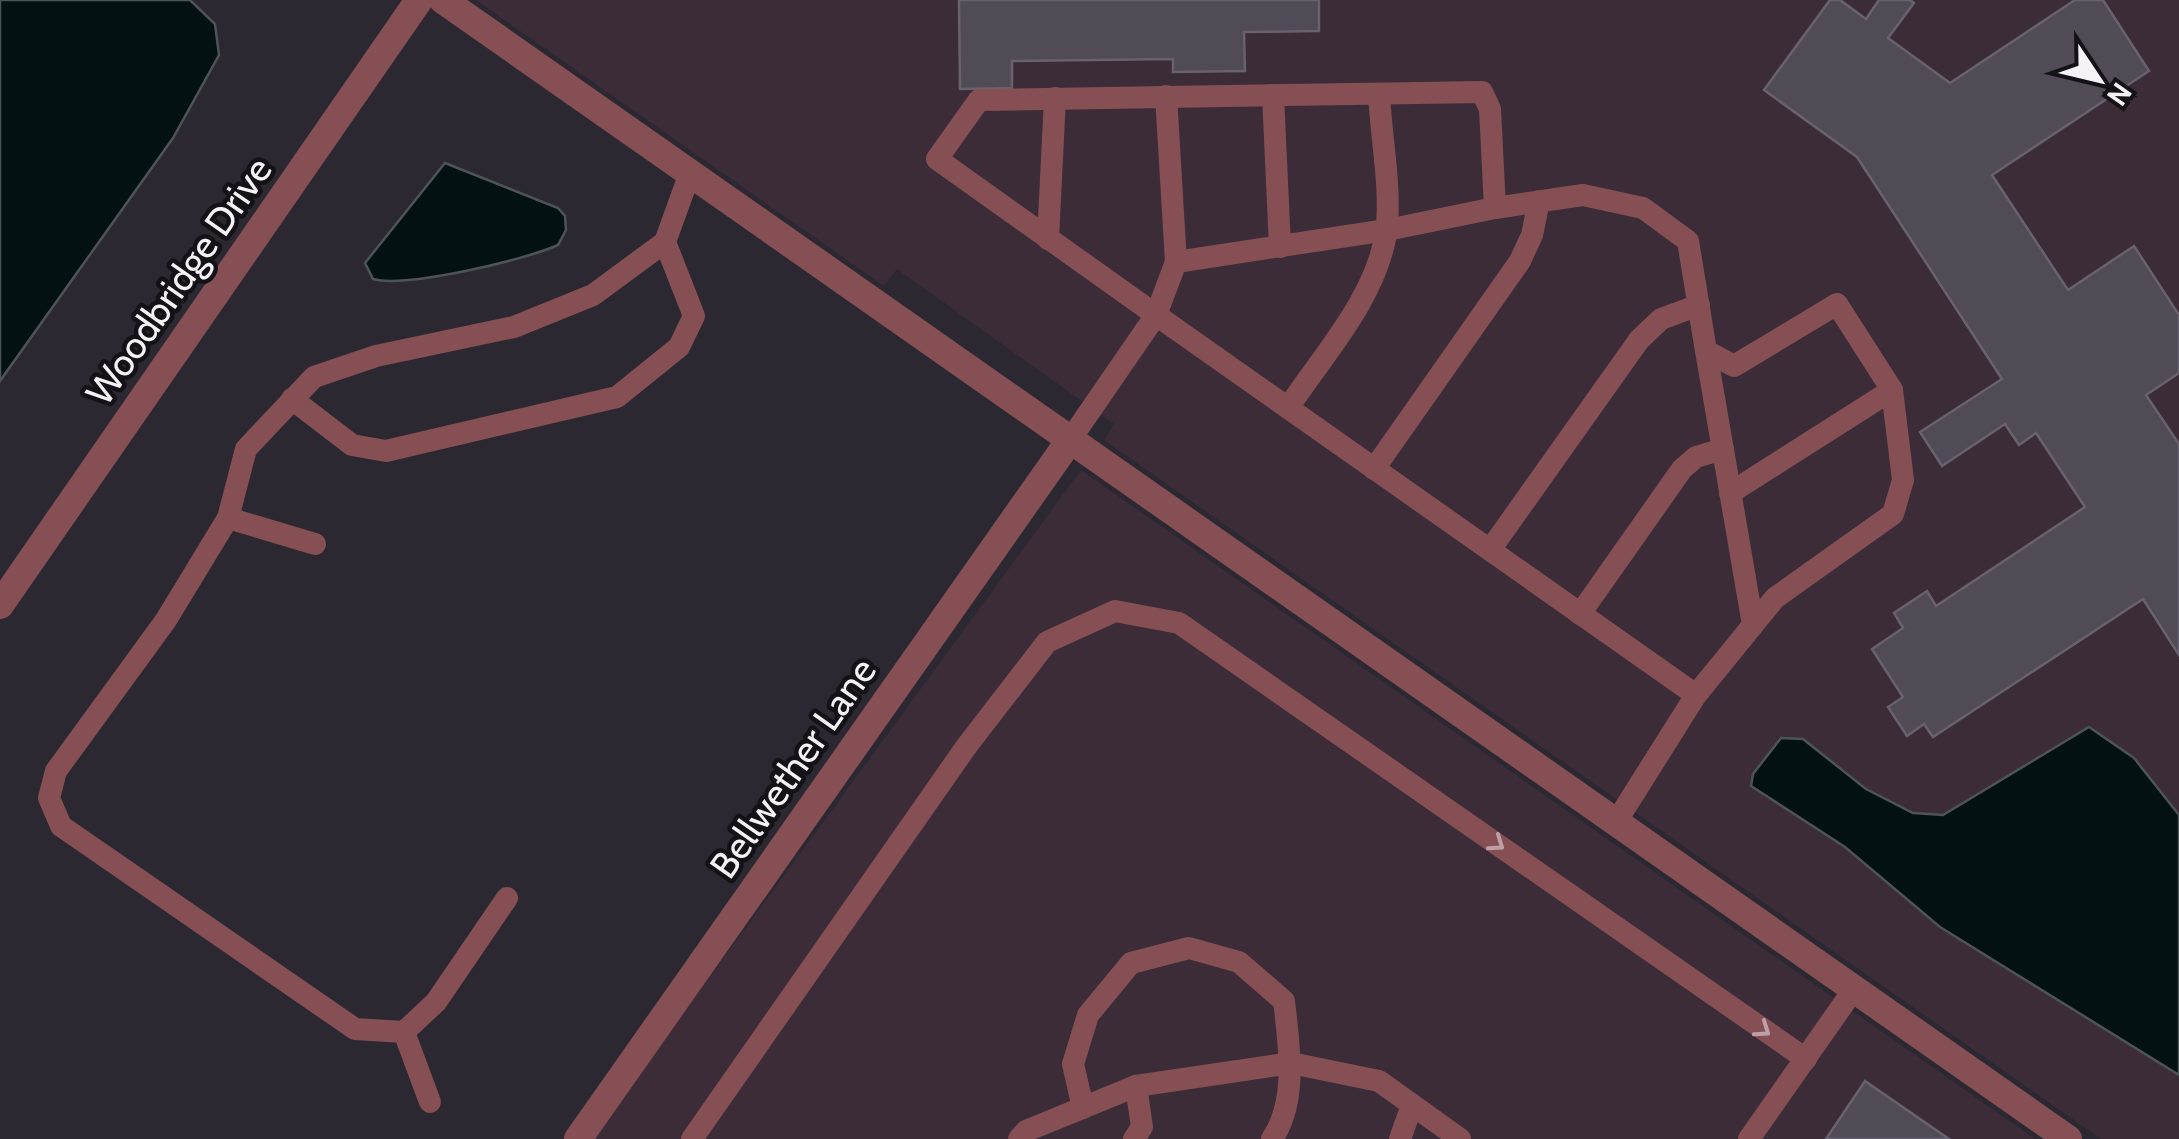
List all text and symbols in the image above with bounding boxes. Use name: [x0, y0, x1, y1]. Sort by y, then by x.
north arrow: [2049, 30, 2149, 130]
text: N: [2100, 76, 2139, 112]
street label: Woodbridge Drive: [76, 148, 282, 414]
street label: Bellwether Lane: [699, 649, 886, 887]
one-way arrow: [1485, 832, 1504, 850]
one-way arrow: [1752, 1018, 1771, 1036]

